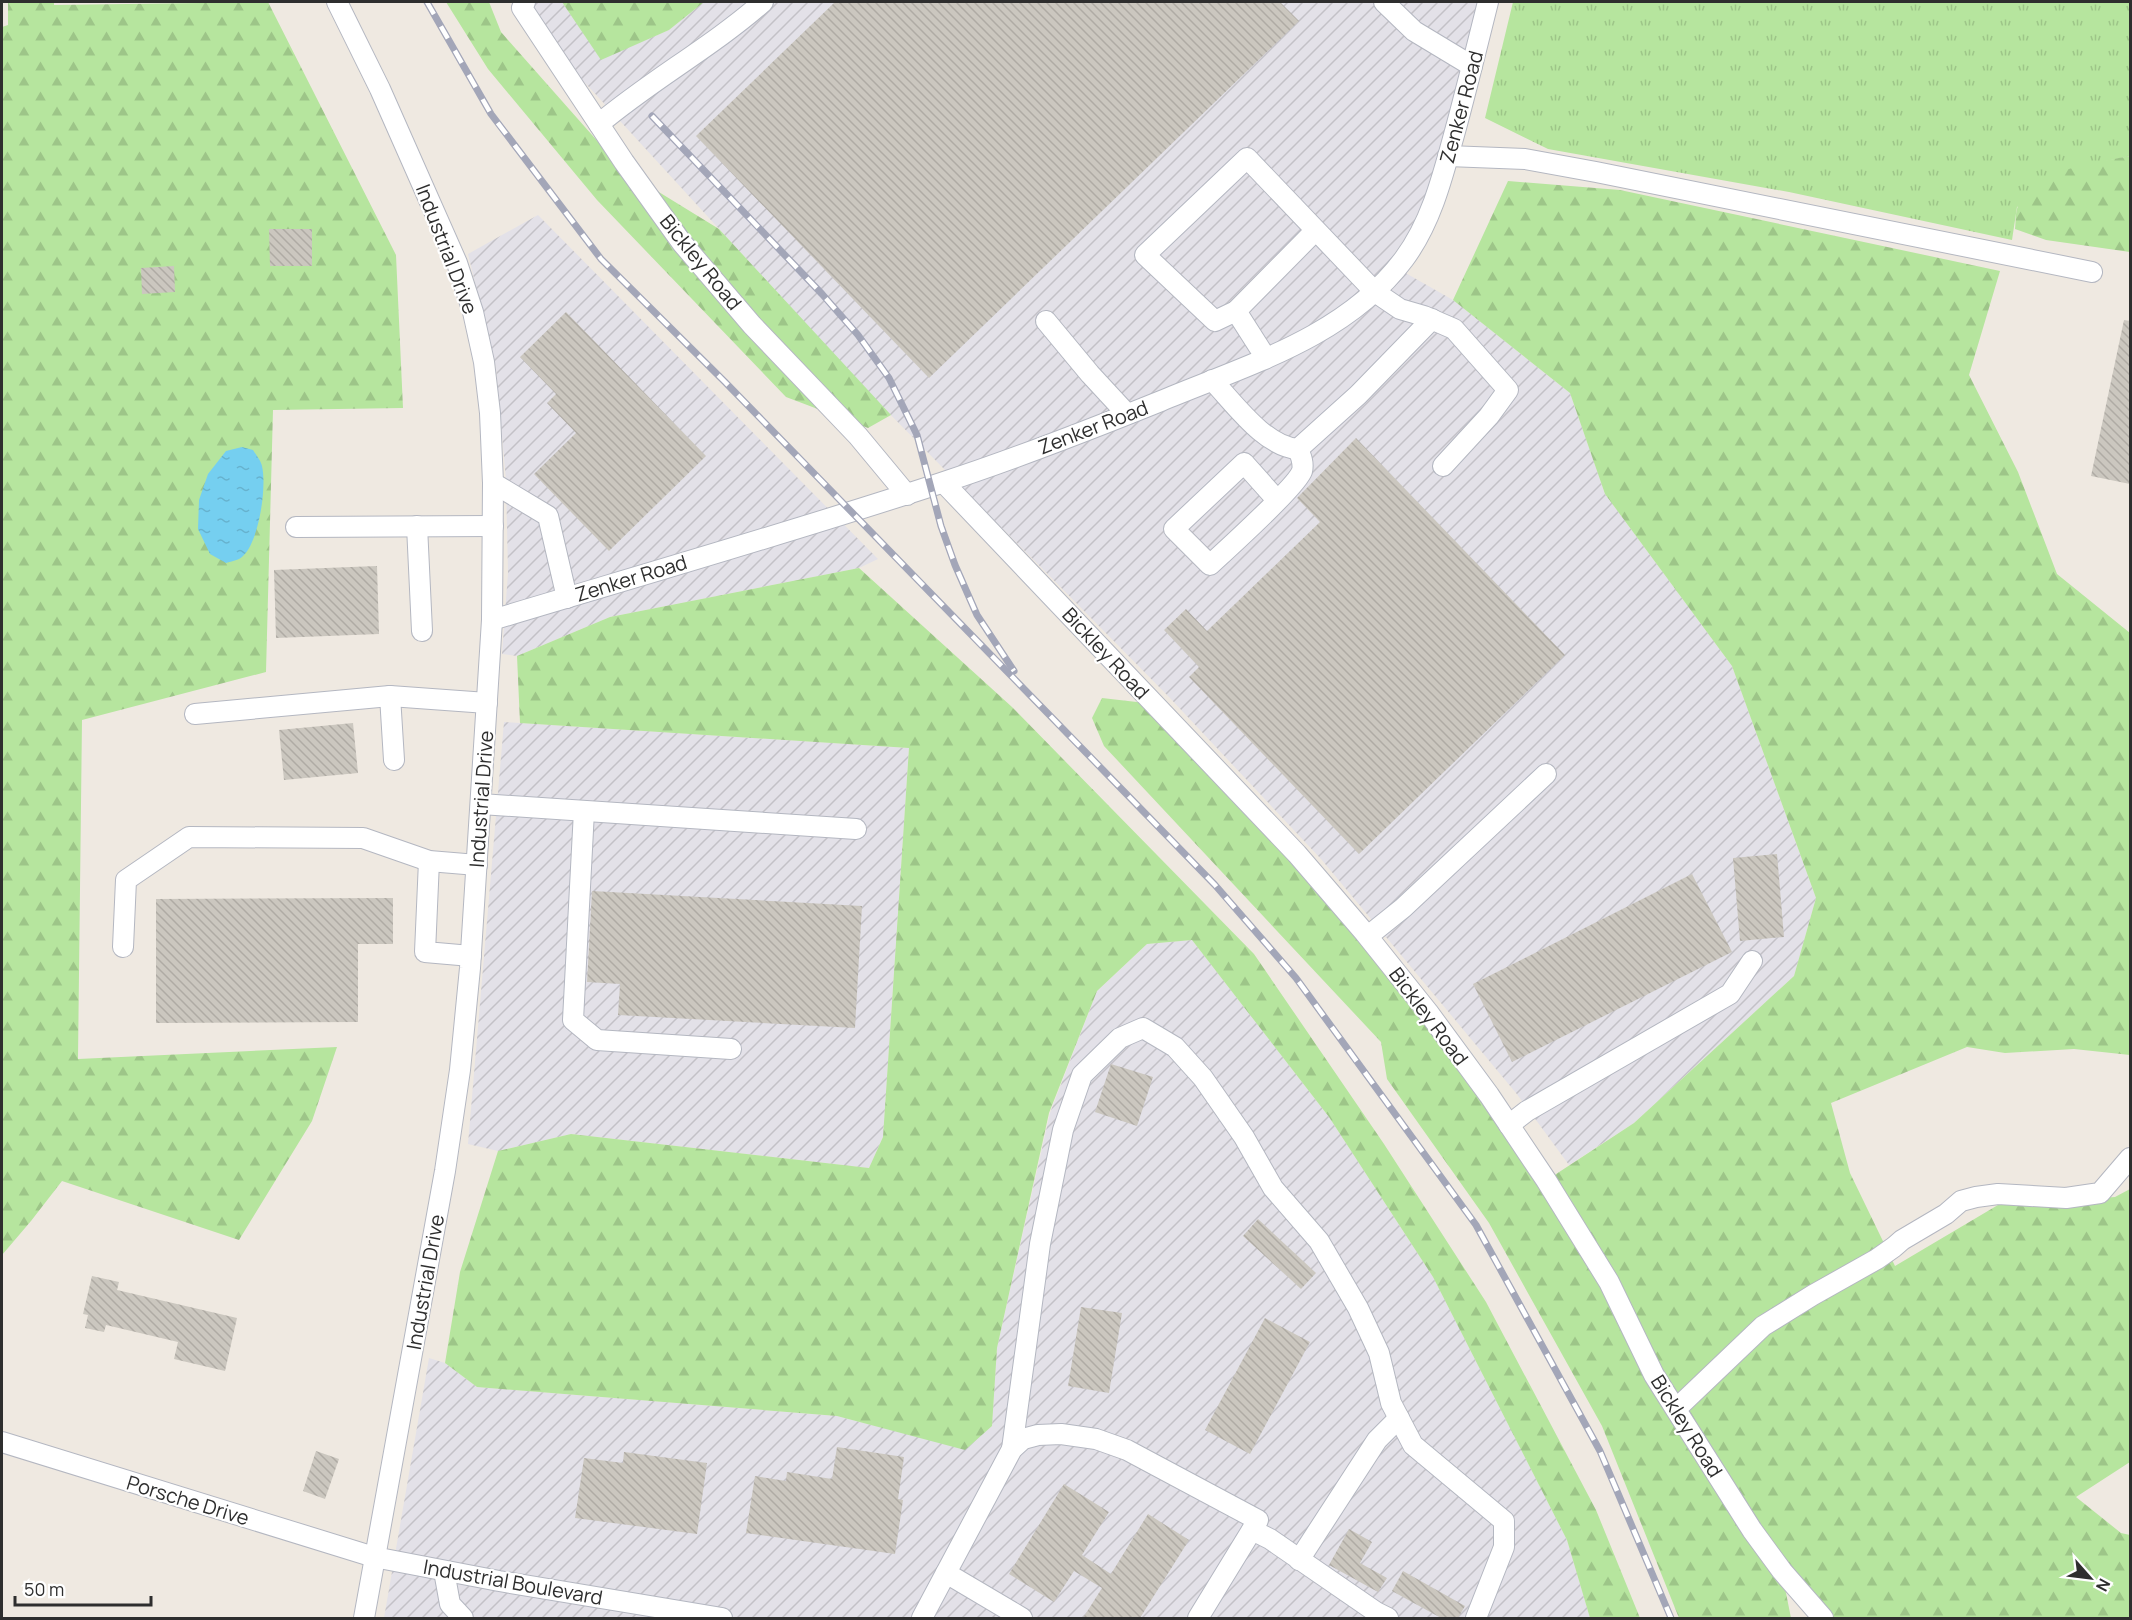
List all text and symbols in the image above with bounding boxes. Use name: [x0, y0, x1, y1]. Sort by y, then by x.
street label: Zenker Road: [1433, 48, 1489, 166]
street label: Industrial Drive: [410, 180, 484, 318]
street label: Bickley Road: [654, 208, 748, 316]
street label: Zenker Road: [1034, 394, 1152, 460]
street label: Zenker Road: [572, 548, 690, 608]
street label: Bickley Road: [1057, 601, 1155, 705]
street label: Industrial Drive: [463, 730, 499, 868]
street label: Bickley Road: [1383, 962, 1475, 1070]
street label: Industrial Drive: [400, 1212, 450, 1352]
street label: Bickley Road: [1645, 1370, 1729, 1482]
street label: Porsche Drive: [124, 1469, 252, 1531]
north arrow: [2060, 1548, 2120, 1608]
street label: Industrial Boulevard: [421, 1553, 605, 1611]
scale bar: [15, 1569, 152, 1607]
text: N: [2091, 1575, 2116, 1595]
text: 50 m: [24, 1577, 64, 1601]

